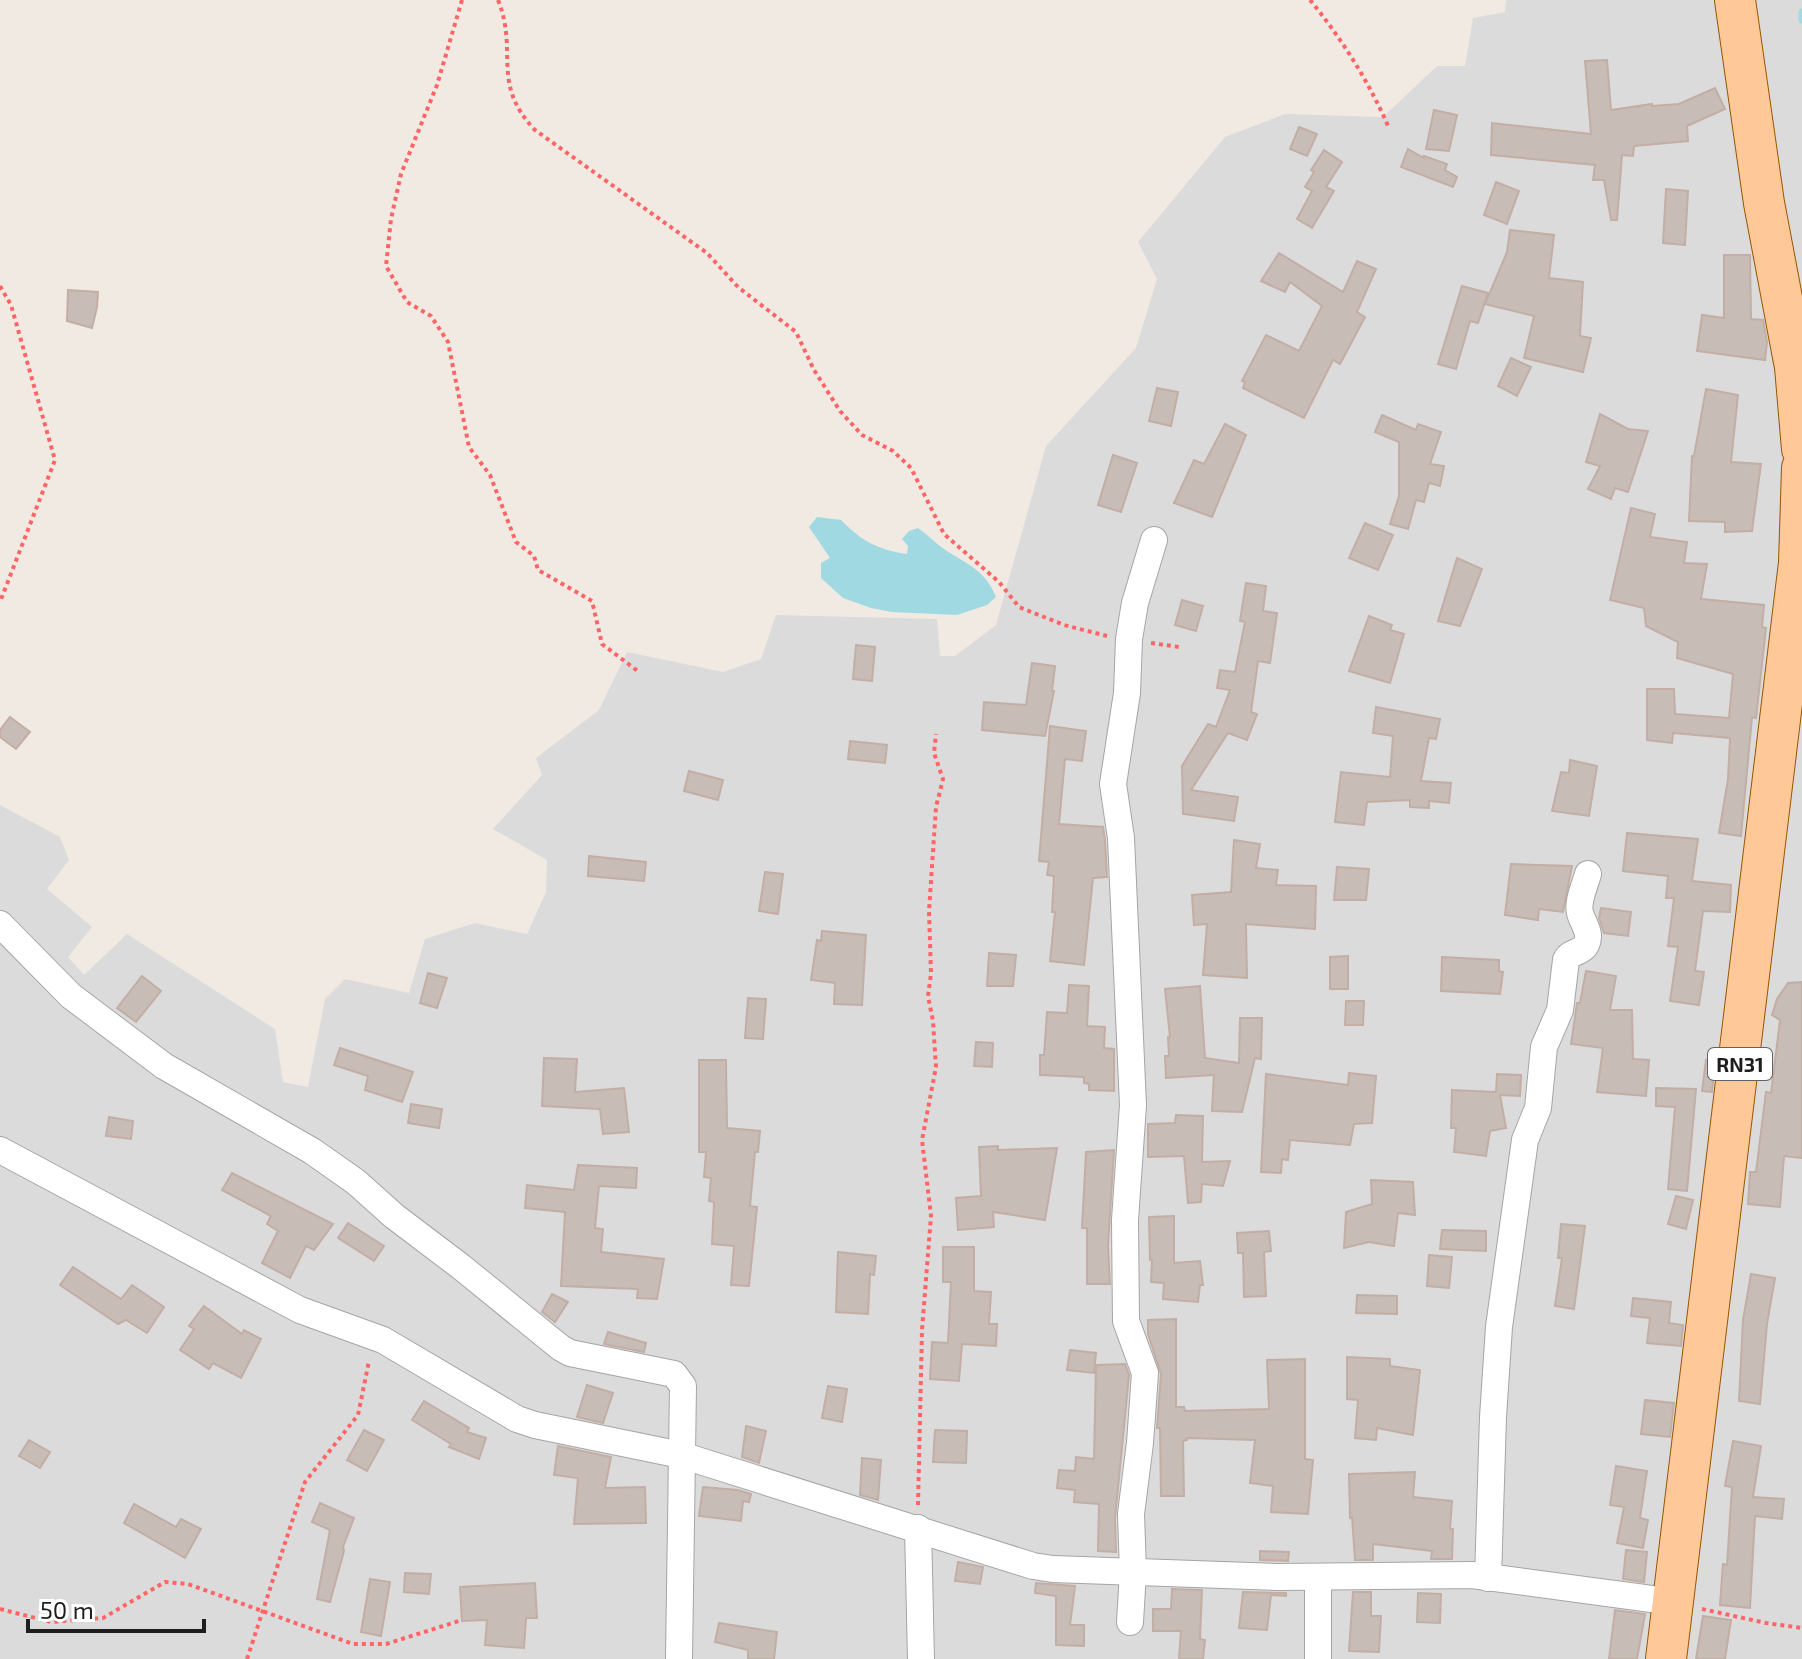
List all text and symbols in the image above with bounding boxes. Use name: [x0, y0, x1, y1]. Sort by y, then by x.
road number: RN31: [1708, 1048, 1772, 1080]
scale bar: [28, 1583, 204, 1633]
text: 50 m: [40, 1595, 94, 1624]

